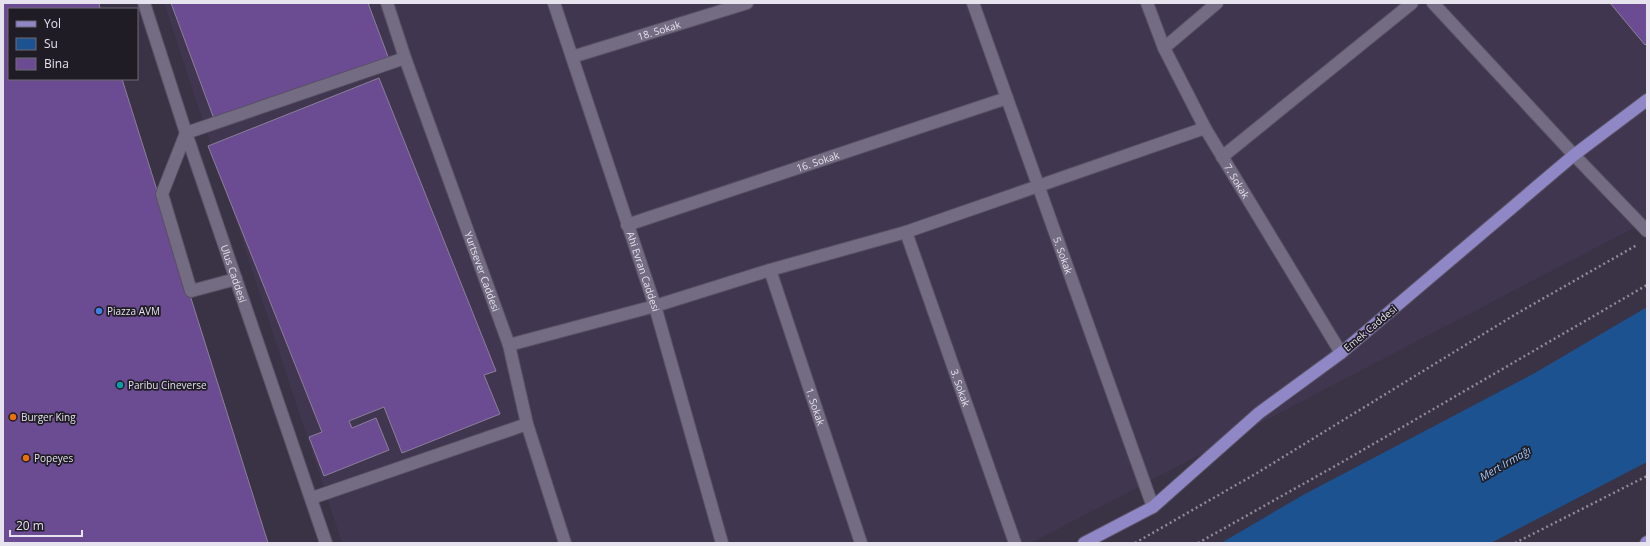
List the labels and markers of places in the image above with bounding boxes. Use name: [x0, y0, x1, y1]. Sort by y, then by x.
place label: Piazza AVM: [107, 304, 160, 318]
marker: Piazza AVM: [94, 306, 104, 316]
place label: Paribu Cineverse: [128, 378, 207, 392]
marker: Paribu Cineverse: [115, 380, 125, 390]
place label: Burger King: [21, 410, 76, 424]
marker: Burger King: [8, 412, 18, 422]
place label: Popeyes: [34, 451, 73, 465]
marker: Popeyes: [21, 453, 31, 463]

